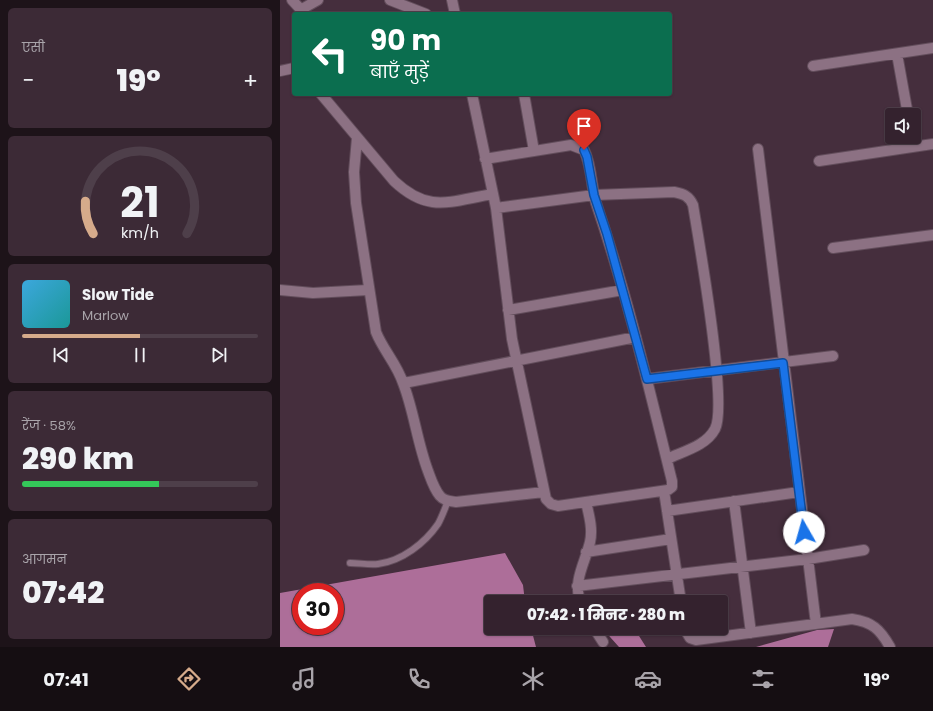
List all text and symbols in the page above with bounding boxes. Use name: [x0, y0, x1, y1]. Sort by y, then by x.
text: 90 m: [370, 21, 441, 60]
icon: left: [304, 28, 356, 80]
text: एसी: [22, 38, 45, 57]
text: 19°: [116, 59, 161, 102]
text: बाएँ मुड़ें: [370, 59, 429, 84]
text: −: [22, 65, 34, 96]
text: +: [243, 65, 258, 96]
map controls: [885, 108, 921, 144]
button: sound: [885, 108, 921, 144]
pin: [567, 109, 601, 150]
icon: arrive: [573, 115, 595, 137]
text: 21: [120, 172, 160, 231]
text: km/h: [121, 222, 159, 242]
text: Slow Tide: [82, 284, 154, 305]
text: Marlow: [82, 306, 129, 325]
icon: previous: [50, 344, 72, 366]
icon: pause: [129, 344, 151, 366]
icon: next: [208, 344, 230, 366]
text: रेंज · 58%: [22, 416, 76, 435]
text: 290 km: [22, 437, 134, 480]
position arrow: [783, 511, 825, 553]
text: आगमन: [22, 550, 67, 569]
text: 07:42: [22, 571, 104, 614]
speed limit sign: 30: [292, 583, 344, 635]
text: 07:42 · 1 मिनट · 280 m: [527, 604, 685, 625]
icon: directions: [175, 665, 203, 693]
icon: music: [290, 665, 318, 693]
icon: phone: [405, 665, 433, 693]
icon: climate: [519, 665, 547, 693]
icon: car: [634, 665, 662, 693]
icon: filters: [749, 665, 777, 693]
text: 07:41: [43, 667, 89, 692]
text: 19°: [863, 667, 890, 692]

